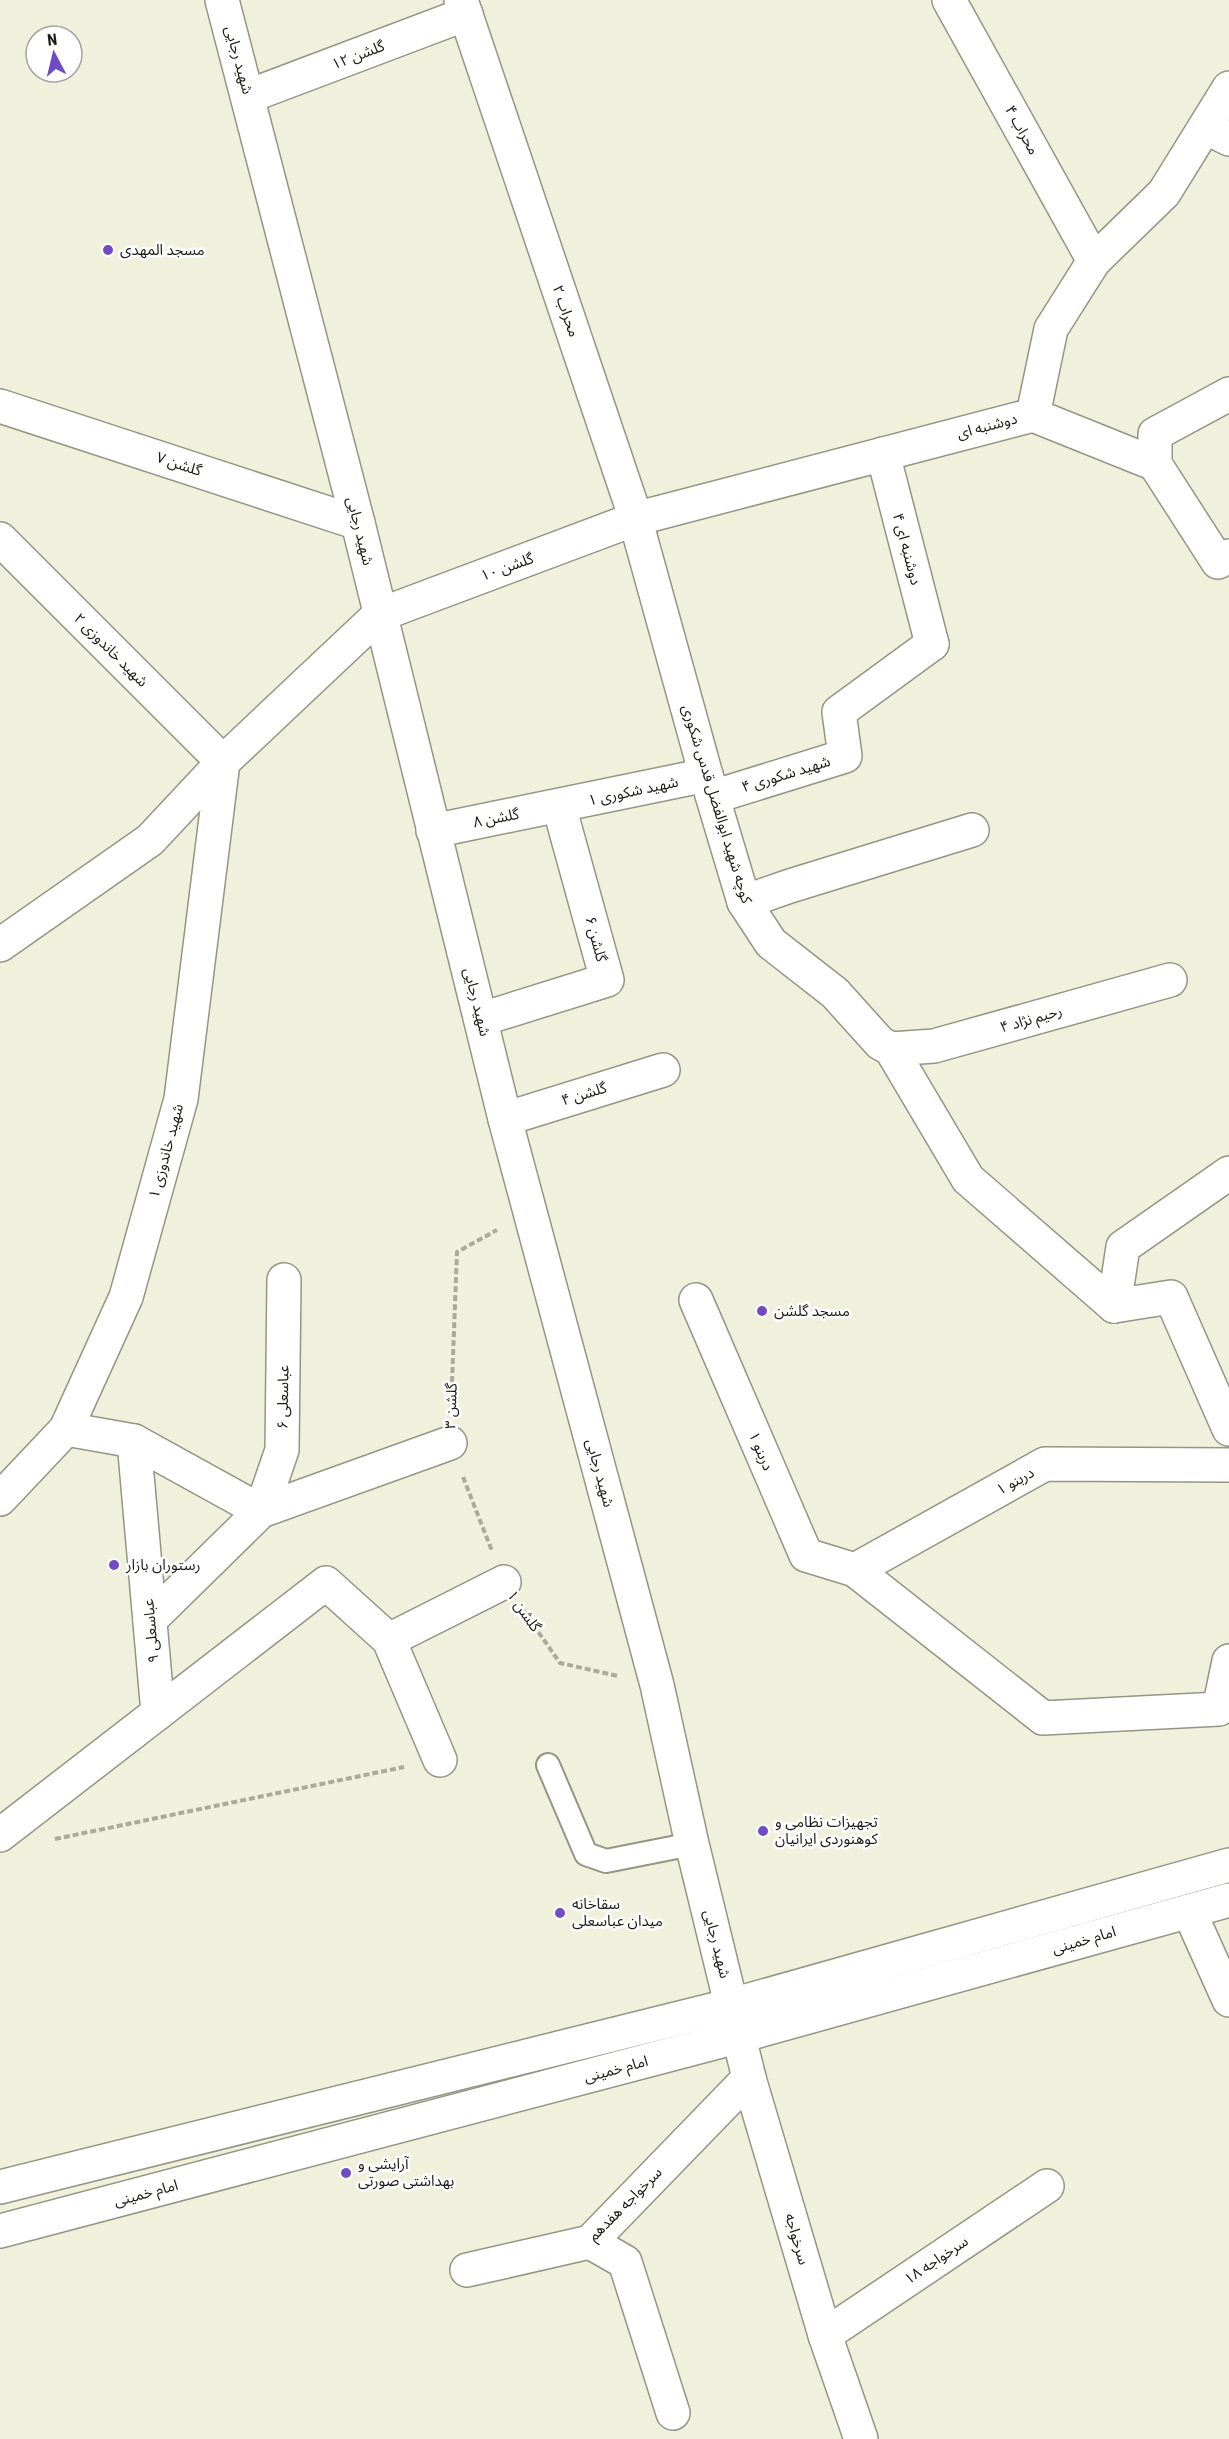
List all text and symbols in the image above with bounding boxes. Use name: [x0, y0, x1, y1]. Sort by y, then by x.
north arrow: [24, 24, 84, 84]
street label: شهید رجایی: [221, 24, 257, 96]
text: N: [46, 30, 58, 50]
street label: ۱۲ گلشن: [329, 36, 388, 73]
street label: ۴ محراب: [1001, 102, 1043, 158]
place label: مسجد المهدی: [120, 241, 205, 259]
marker: مسجد المهدی: [101, 243, 115, 257]
street label: ۲ محراب: [549, 283, 583, 339]
street label: دوشنبه ای: [955, 409, 1019, 443]
street label: ۷ گلشن: [154, 448, 205, 480]
street label: شهید رجایی: [343, 495, 377, 567]
street label: ۴ دوشنبه ای: [889, 511, 925, 587]
street label: ۱۰ گلشن: [478, 549, 537, 585]
street label: ۲ شهید خاندوزی: [70, 609, 152, 691]
street label: کوچه شهید ابوالفضل قدس شکوری: [677, 702, 756, 907]
street label: ۴ شهید شکوری: [739, 752, 833, 796]
street label: ۱ شهید شکوری: [586, 773, 680, 809]
street label: ۸ گلشن: [471, 805, 521, 831]
street label: ۶ گلشن: [581, 914, 611, 965]
street label: شهید رجایی: [460, 966, 494, 1038]
street label: رحیم نژاد ۴: [998, 1002, 1065, 1038]
street label: ۴ گلشن: [559, 1078, 610, 1109]
street label: ۱ شهید خاندوزی: [145, 1101, 187, 1200]
place label: مسجد گلشن: [774, 1302, 850, 1320]
marker: مسجد گلشن: [755, 1304, 769, 1318]
street label: ۶ عباسعلی: [273, 1364, 293, 1429]
street label: ۳ گلشن: [441, 1382, 461, 1430]
street label: ۱ دربنو: [745, 1429, 777, 1473]
street label: شهید رجایی: [582, 1437, 618, 1509]
street label: دربنو ۱: [993, 1463, 1037, 1499]
place label: رستوران بازار: [125, 1556, 201, 1574]
marker: رستوران بازار: [107, 1558, 121, 1572]
street label: ۱ گلشن: [503, 1587, 545, 1636]
street label: ۹ عباسعلی: [139, 1598, 163, 1664]
place label: تجهیزات نظامی و کوهنوردی ایرانیان: [775, 1813, 878, 1848]
marker: تجهیزات نظامی و کوهنوردی ایرانیان: [756, 1824, 770, 1838]
place label: سقاخانه میدان عباسعلی: [572, 1895, 663, 1930]
marker: سقاخانه میدان عباسعلی: [553, 1906, 567, 1920]
street label: شهید رجایی: [700, 1908, 734, 1980]
street label: امام خمینی: [1050, 1922, 1119, 1960]
street label: امام خمینی: [582, 2052, 651, 2088]
place label: آرایشی و بهداشتی صورتی: [358, 2155, 454, 2190]
street label: سرخواجه هفدهم: [584, 2163, 667, 2246]
marker: آرایشی و بهداشتی صورتی: [339, 2166, 353, 2180]
street label: امام خمینی: [112, 2176, 181, 2212]
street label: سرخواجه: [781, 2211, 813, 2267]
street label: ۱۸ سرخواجه: [901, 2232, 972, 2288]

